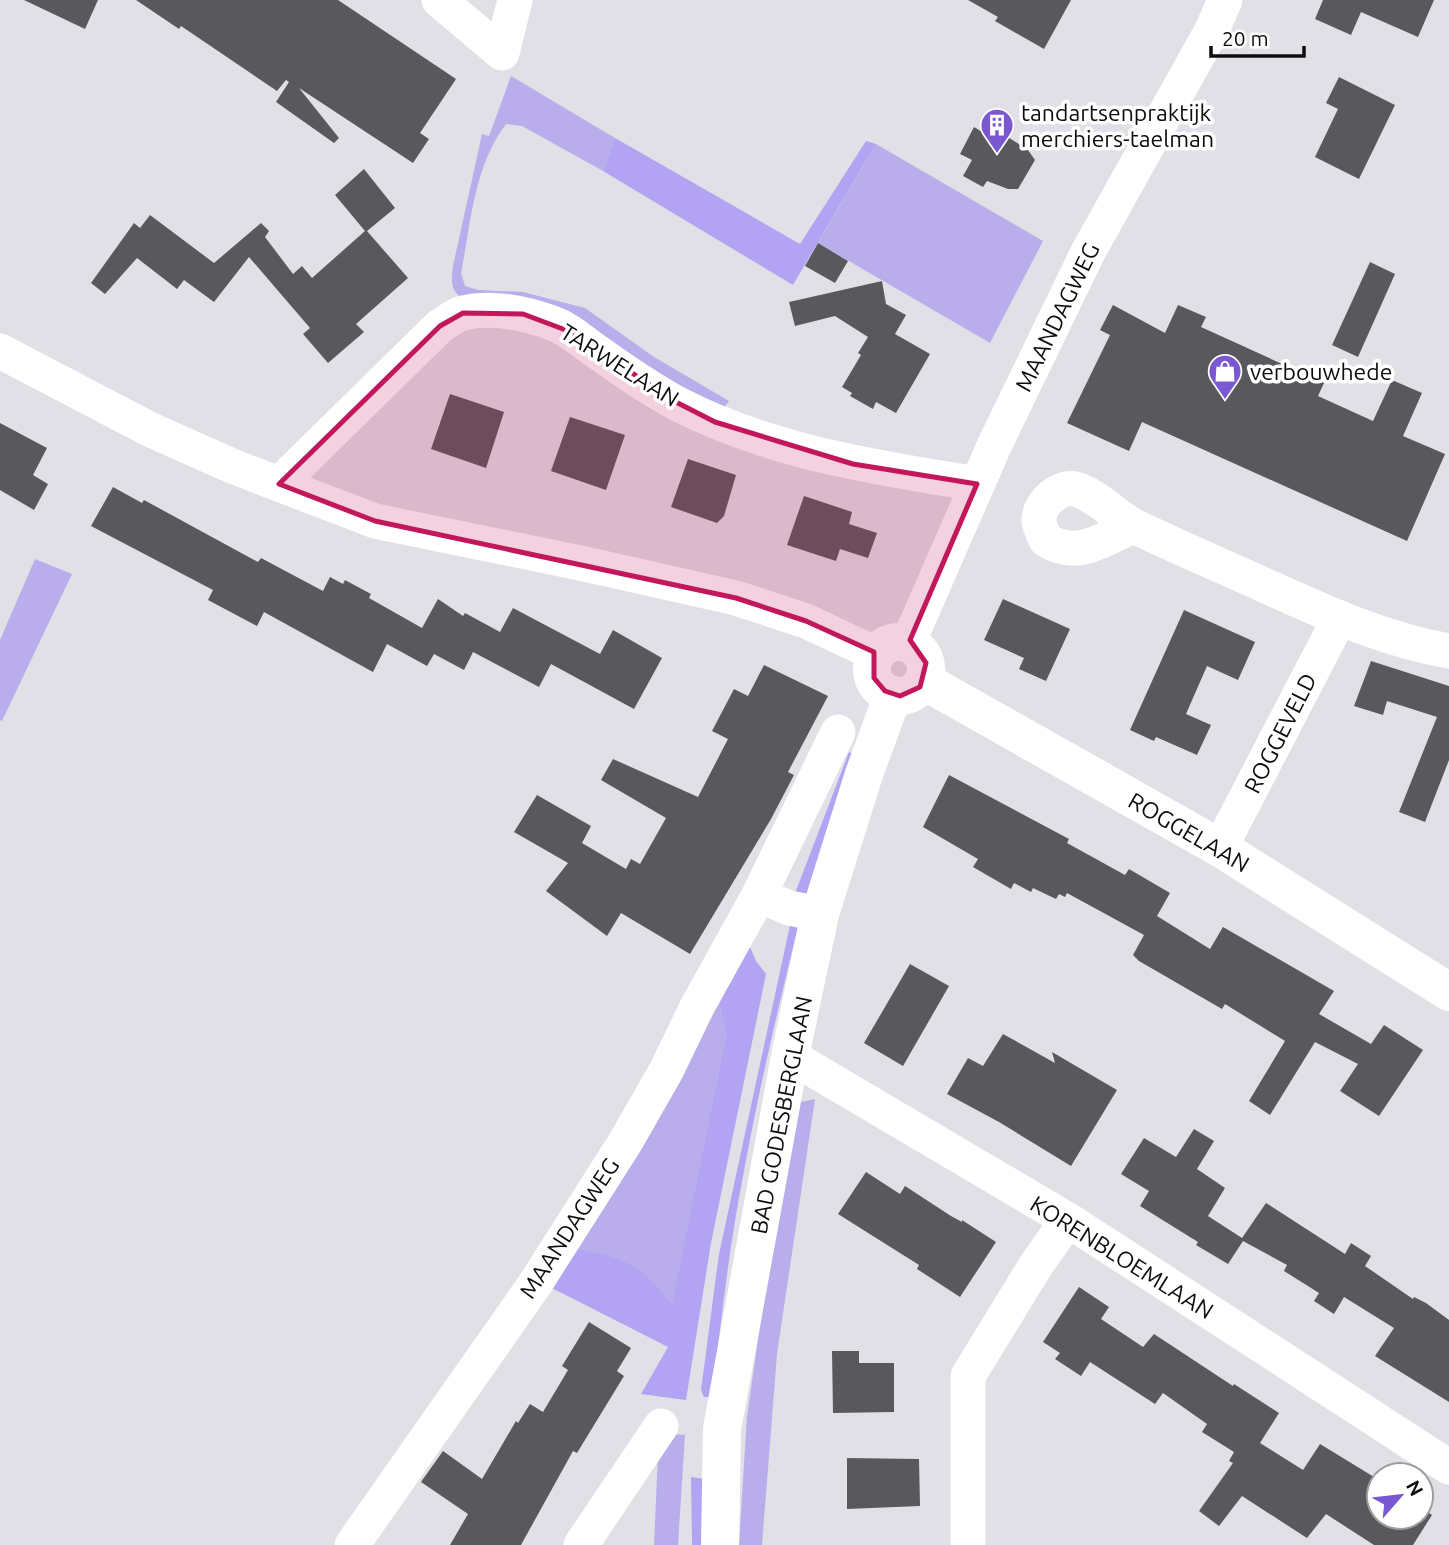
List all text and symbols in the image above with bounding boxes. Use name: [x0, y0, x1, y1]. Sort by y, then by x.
scale bar: [1211, 14, 1304, 58]
text: 20 m: [1222, 26, 1269, 50]
place label: tandartsenpraktijk merchiers-taelman: [1021, 100, 1214, 151]
building icon: tandartsenpraktijk merchiers-taelman: [978, 106, 1016, 155]
street label: MAANDAGWEG: [1010, 239, 1104, 395]
street label: TARWELAAN: [556, 319, 684, 411]
shop icon: verbouwhede: [1206, 352, 1244, 401]
place label: verbouwhede: [1250, 359, 1392, 384]
street label: ROGGEVELD: [1239, 669, 1321, 797]
street label: ROGGELAAN: [1124, 787, 1254, 877]
street label: BAD GODESBERGLAAN: [746, 994, 816, 1236]
street label: MAANDAGWEG: [514, 1153, 624, 1303]
street label: KORENBLOEMLAAN: [1026, 1191, 1218, 1323]
north arrow: [1365, 1461, 1435, 1531]
text: N: [1402, 1477, 1428, 1499]

